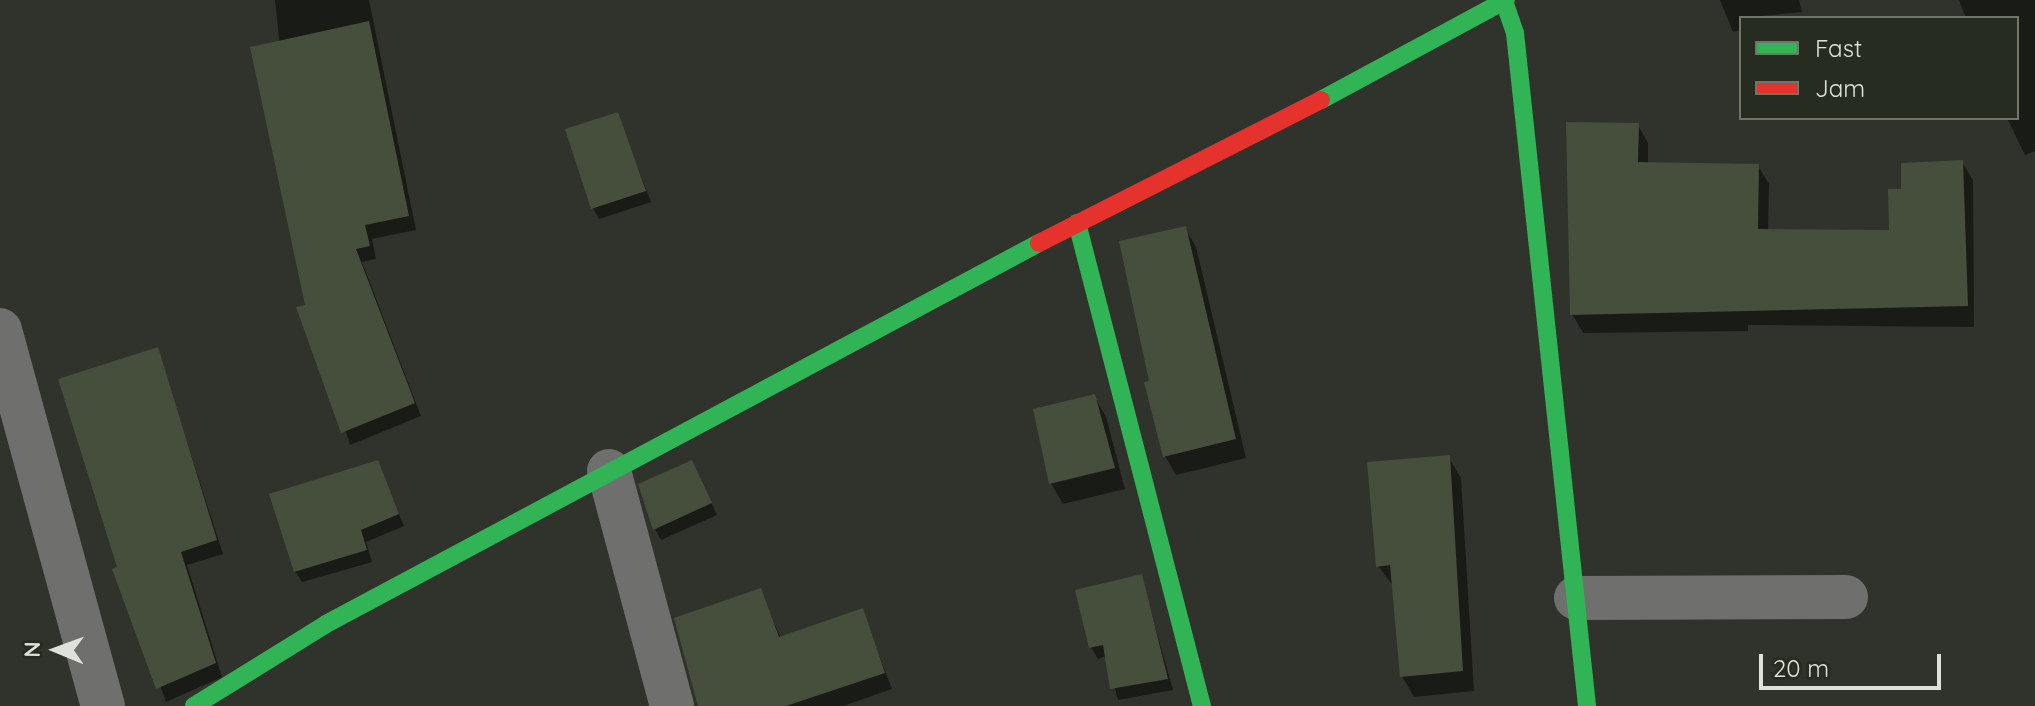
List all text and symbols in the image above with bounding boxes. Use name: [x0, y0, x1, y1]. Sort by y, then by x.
legend: [1739, 16, 2019, 120]
text: Fast: [1815, 33, 1862, 63]
text: Jam: [1815, 73, 1865, 103]
north arrow: [16, 610, 96, 690]
scale bar: [1763, 638, 1945, 688]
text: N: [18, 641, 46, 658]
text: 20 m: [1773, 653, 1829, 683]

